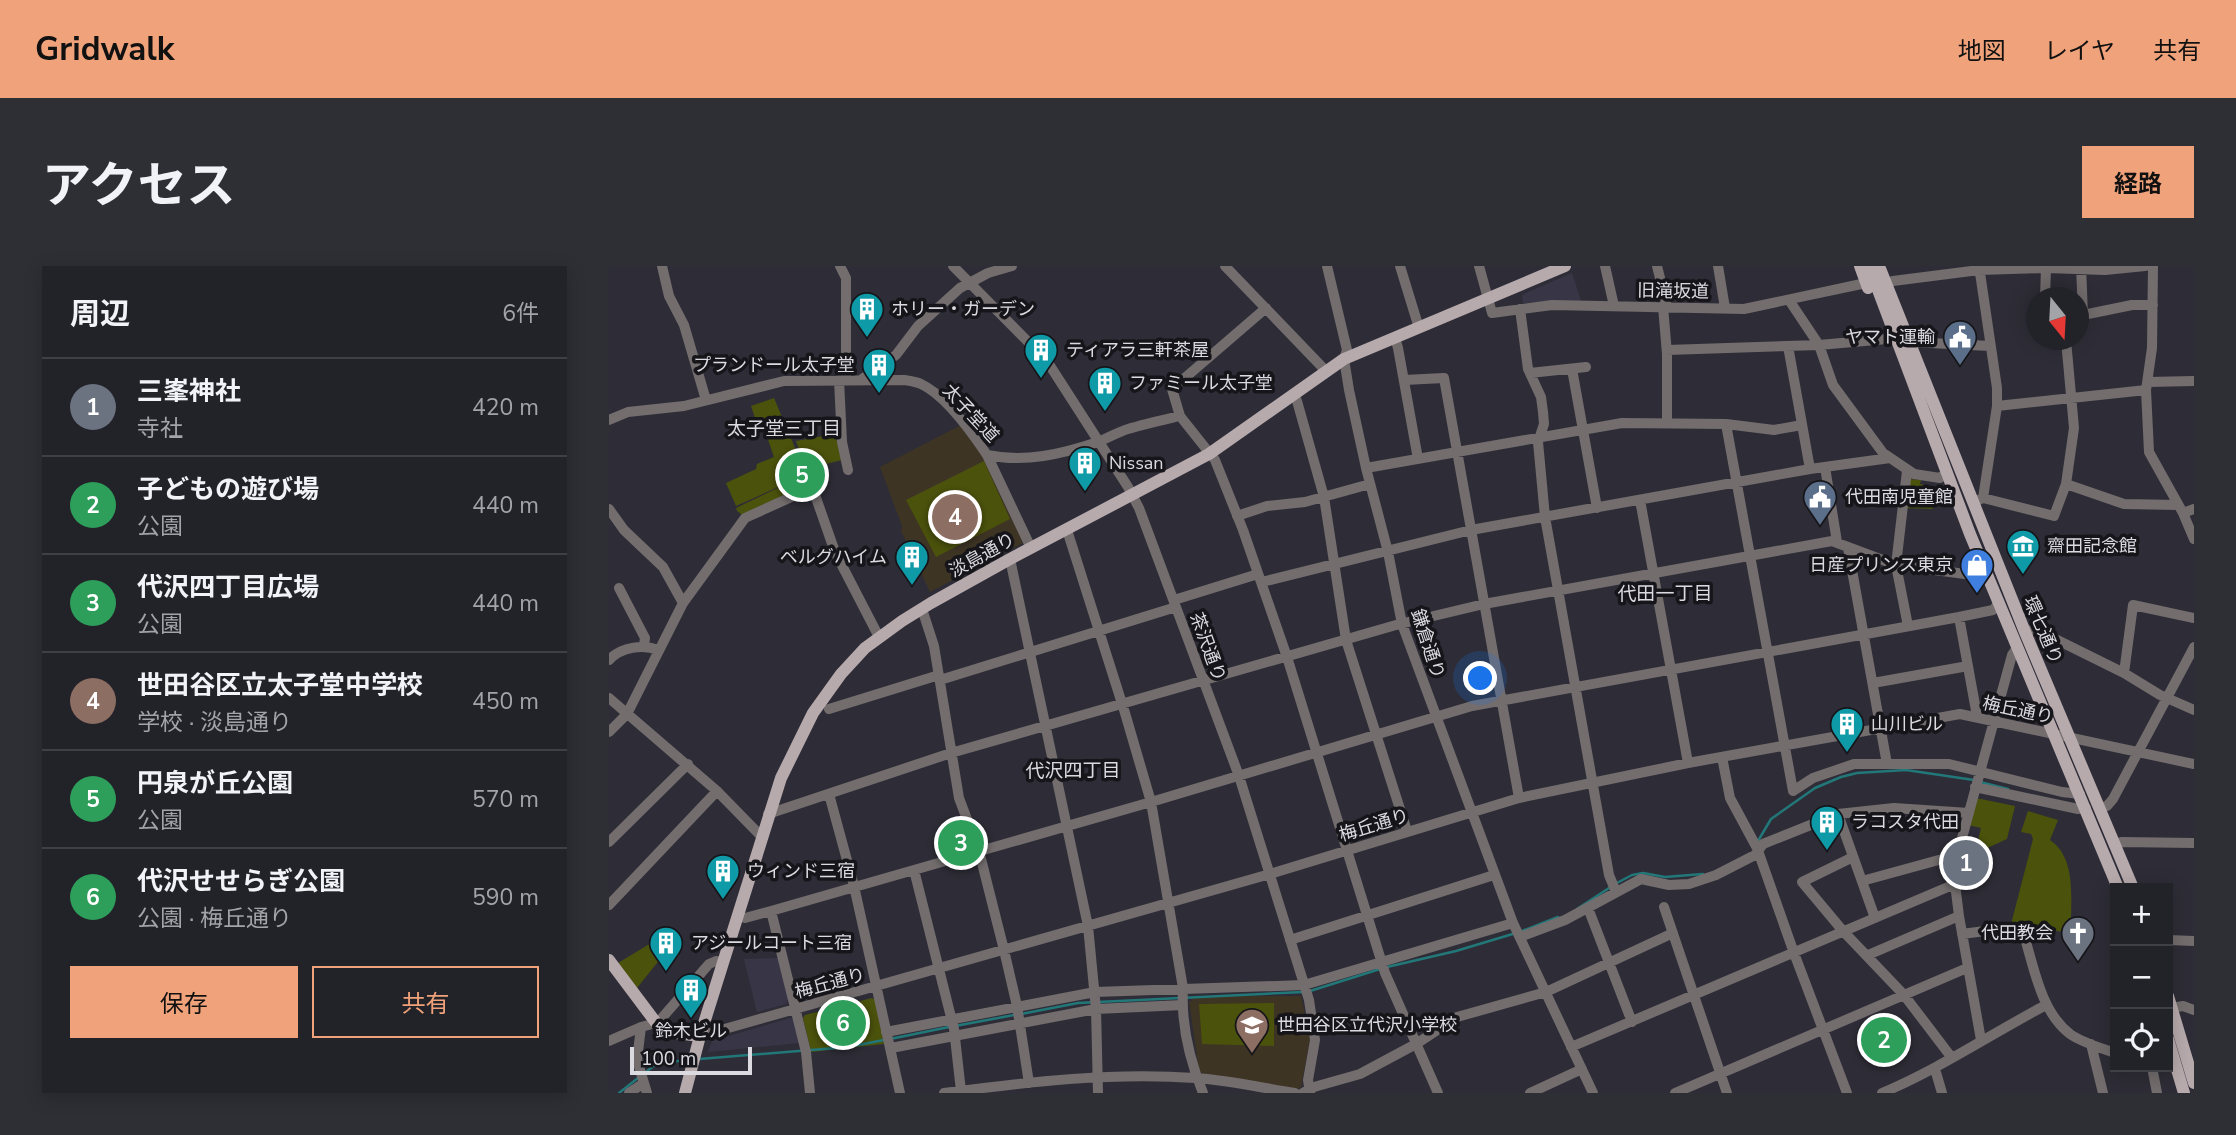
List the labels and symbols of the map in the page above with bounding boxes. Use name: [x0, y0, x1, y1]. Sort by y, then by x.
street label: 旧滝坂道: [1637, 278, 1709, 304]
north arrow: [2026, 287, 2089, 350]
building icon: ホリー・ガーデン: [848, 290, 886, 339]
place label: ホリー・ガーデン: [891, 297, 1035, 321]
public building icon: ヤマト運輸: [1941, 318, 1979, 367]
place label: ヤマト運輸: [1845, 325, 1935, 349]
building icon: ティアラ三軒茶屋: [1022, 331, 1060, 380]
place label: ティアラ三軒茶屋: [1066, 338, 1209, 362]
building icon: プランドール太子堂: [860, 346, 898, 395]
place label: プランドール太子堂: [693, 353, 855, 377]
building icon: ファミール太子堂: [1086, 364, 1124, 413]
place label: ファミール太子堂: [1129, 371, 1273, 395]
street label: 太子堂道: [938, 378, 1004, 448]
district label: 太子堂三丁目: [727, 416, 841, 442]
building icon: Nissan: [1066, 444, 1104, 493]
pin: 5: [779, 449, 825, 501]
place label: Nissan: [1109, 451, 1164, 475]
public building icon: 代田南児童館: [1801, 478, 1839, 527]
place label: 代田南児童館: [1845, 485, 1953, 509]
pin: 4: [932, 491, 978, 543]
street label: 淡島通り: [945, 527, 1019, 583]
museum icon: 齋田記念館: [2004, 527, 2042, 576]
place label: 齋田記念館: [2047, 534, 2137, 558]
building icon: ベルグハイム: [893, 538, 931, 587]
place label: ベルグハイム: [780, 545, 887, 569]
shop icon: 日産プリンス東京: [1958, 546, 1996, 595]
place label: 日産プリンス東京: [1809, 553, 1953, 577]
district label: 代田一丁目: [1617, 581, 1713, 607]
street label: 環七通り: [2018, 592, 2068, 668]
street label: 鎌倉通り: [1405, 606, 1451, 682]
street label: 茶沢通り: [1184, 609, 1232, 685]
your location: [1463, 661, 1497, 695]
street label: 梅丘通り: [1980, 691, 2056, 729]
building icon: 山川ビル: [1828, 705, 1866, 754]
place label: 山川ビル: [1871, 712, 1943, 736]
district label: 代沢四丁目: [1025, 758, 1121, 784]
street label: 梅丘通り: [1336, 803, 1412, 847]
building icon: ラコスタ代田: [1808, 803, 1846, 852]
place label: ラコスタ代田: [1851, 810, 1959, 834]
pin: 3: [938, 817, 984, 869]
pin: 1: [1943, 837, 1989, 889]
building icon: ウィンド三宿: [704, 852, 742, 901]
place label: ウィンド三宿: [747, 859, 855, 883]
church icon: 代田教会: [2059, 914, 2097, 963]
place label: 代田教会: [1981, 921, 2053, 945]
building icon: アジールコート三宿: [647, 924, 685, 973]
place label: アジールコート三宿: [691, 931, 852, 955]
street label: 梅丘通り: [792, 962, 868, 1004]
building icon: 鈴木ビル: [672, 971, 710, 1020]
pin: 6: [820, 997, 866, 1049]
school or university icon: 世田谷区立代沢小学校: [1233, 1006, 1271, 1055]
place label: 世田谷区立代沢小学校: [1277, 1013, 1457, 1037]
pin: 2: [1861, 1014, 1907, 1066]
place label: 鈴木ビル: [655, 1019, 727, 1043]
scale bar: [630, 1044, 753, 1076]

